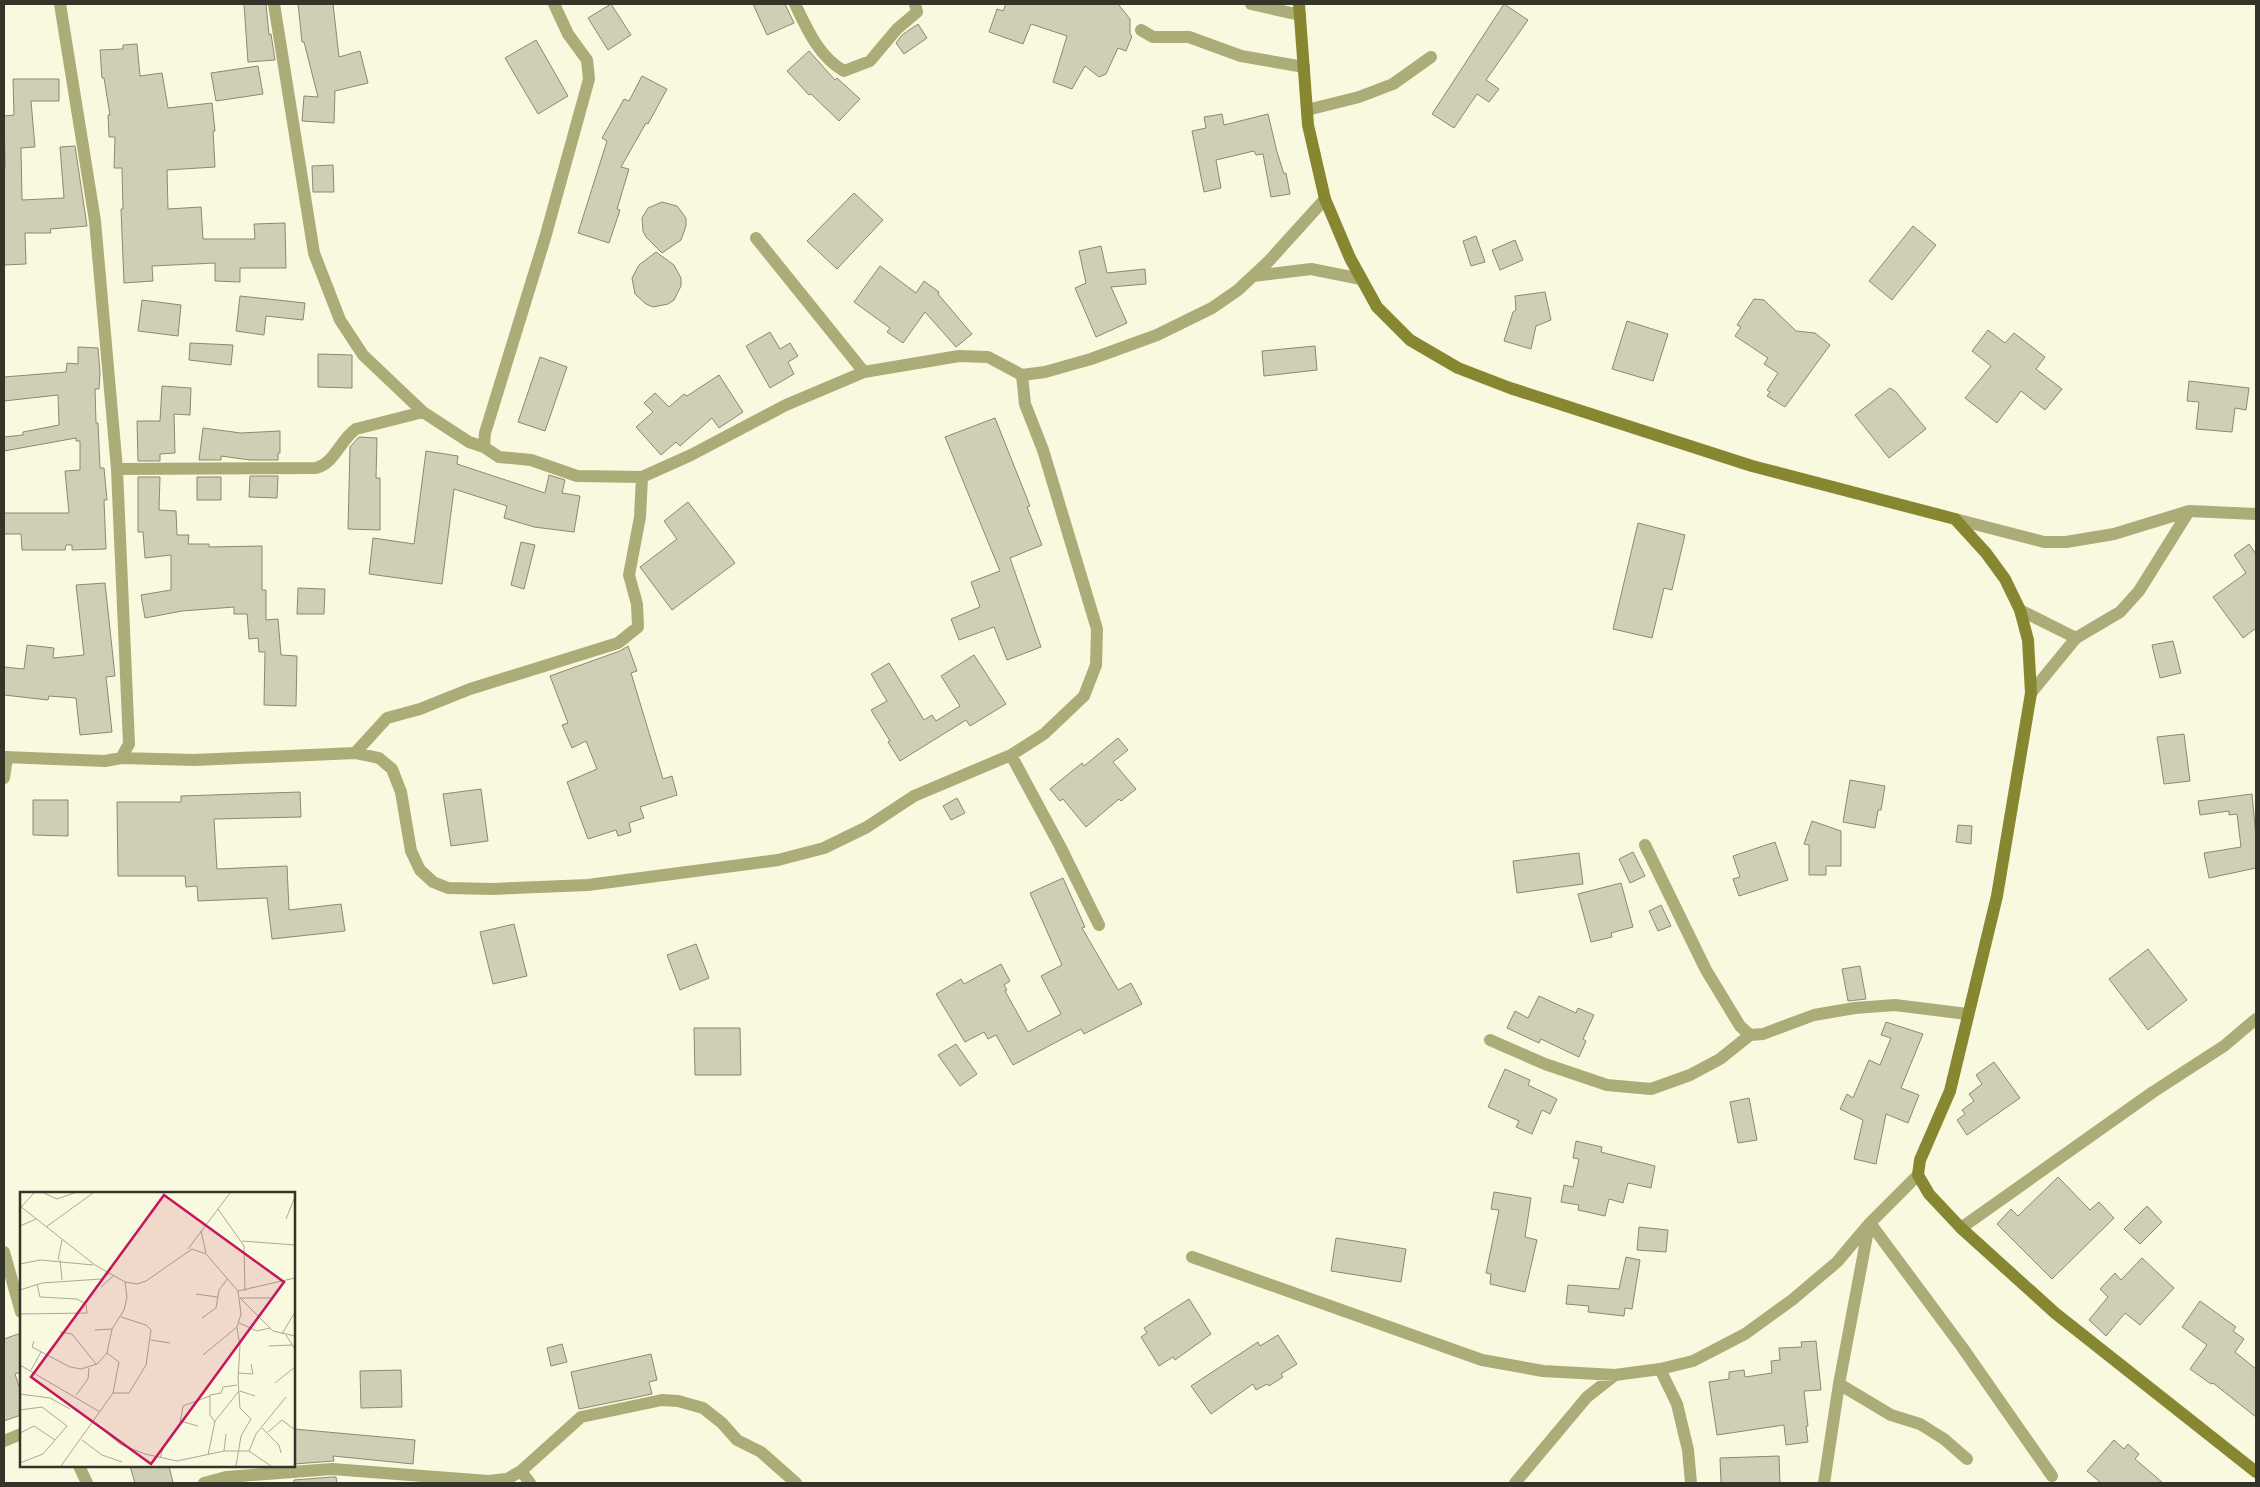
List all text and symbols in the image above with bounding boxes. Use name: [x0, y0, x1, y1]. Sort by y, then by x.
inset map: [20, 1192, 295, 1467]

